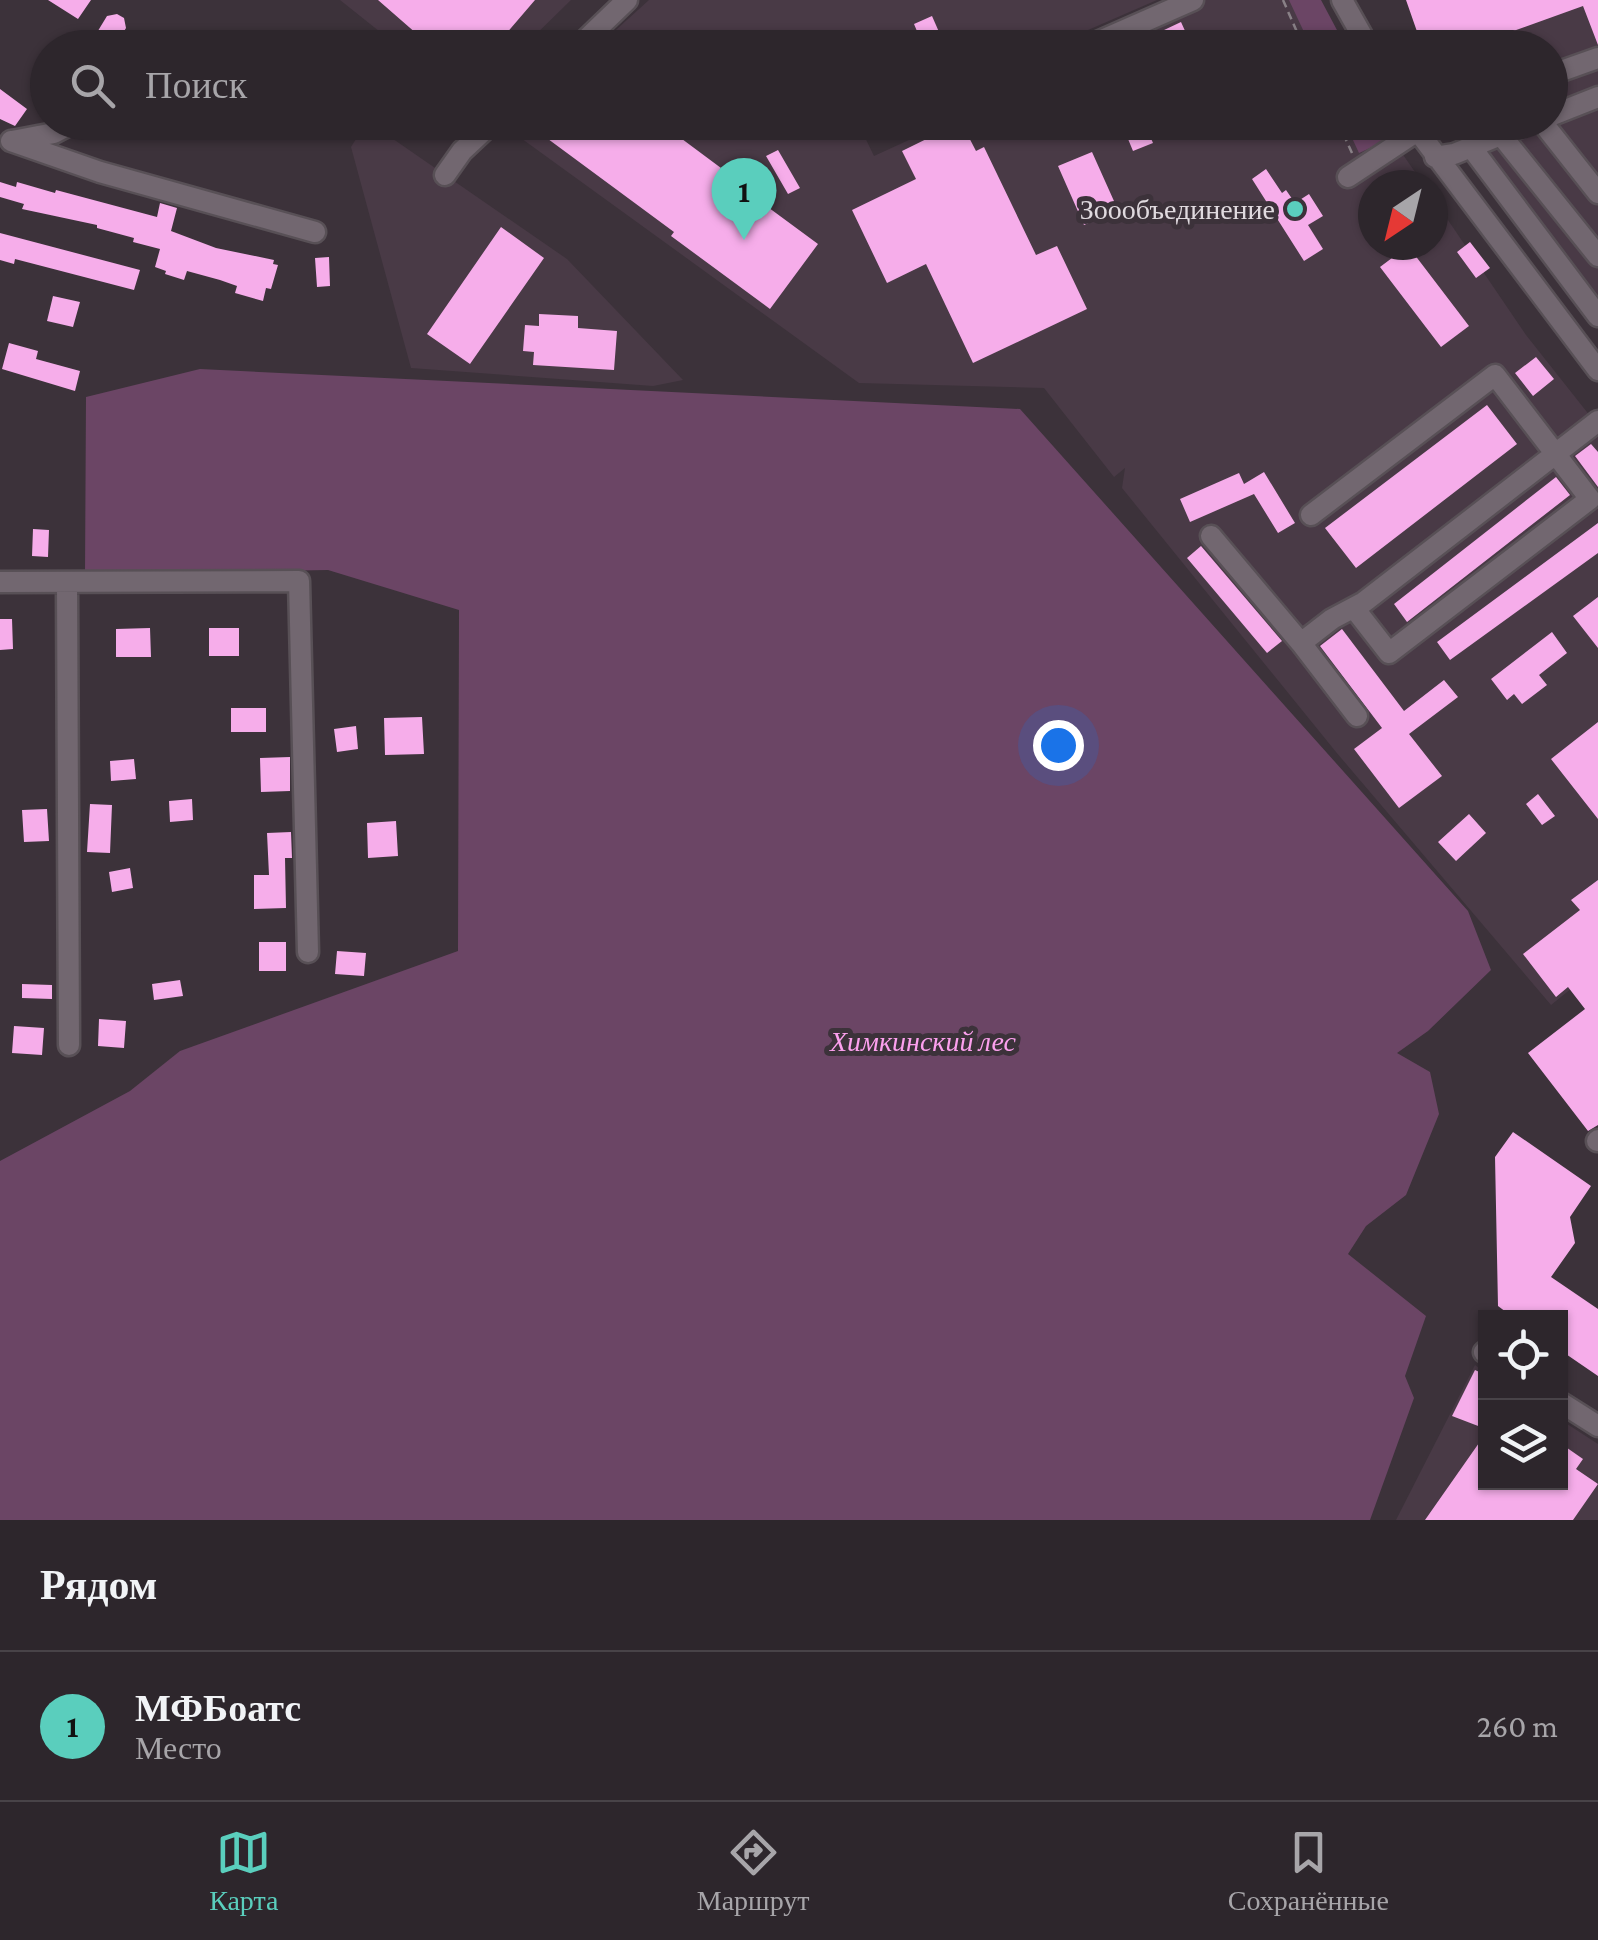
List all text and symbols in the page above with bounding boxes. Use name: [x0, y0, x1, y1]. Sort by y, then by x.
search box: [30, 30, 1568, 140]
icon: search: [65, 58, 120, 113]
text: Поиск: [145, 64, 247, 106]
pin: 1: [712, 158, 776, 240]
north arrow: [1358, 170, 1448, 260]
place label: Зоообъединение: [1080, 194, 1275, 225]
marker: Зоообъединение: [1284, 198, 1306, 220]
your location: [1033, 720, 1084, 771]
park label: Химкинский лес: [829, 1026, 1017, 1057]
map controls: [1478, 1310, 1568, 1490]
button: locate: [1478, 1310, 1568, 1400]
button: layers: [1478, 1400, 1568, 1490]
text: Рядом: [40, 1561, 157, 1608]
text: МФБоатс: [135, 1687, 301, 1729]
text: 1: [67, 1708, 78, 1744]
text: 260 m: [1477, 1708, 1558, 1744]
text: Место: [135, 1730, 222, 1766]
tab: Карта: [209, 1825, 279, 1917]
tab: Маршрут: [697, 1825, 810, 1917]
tab: Сохранённые: [1228, 1825, 1389, 1917]

